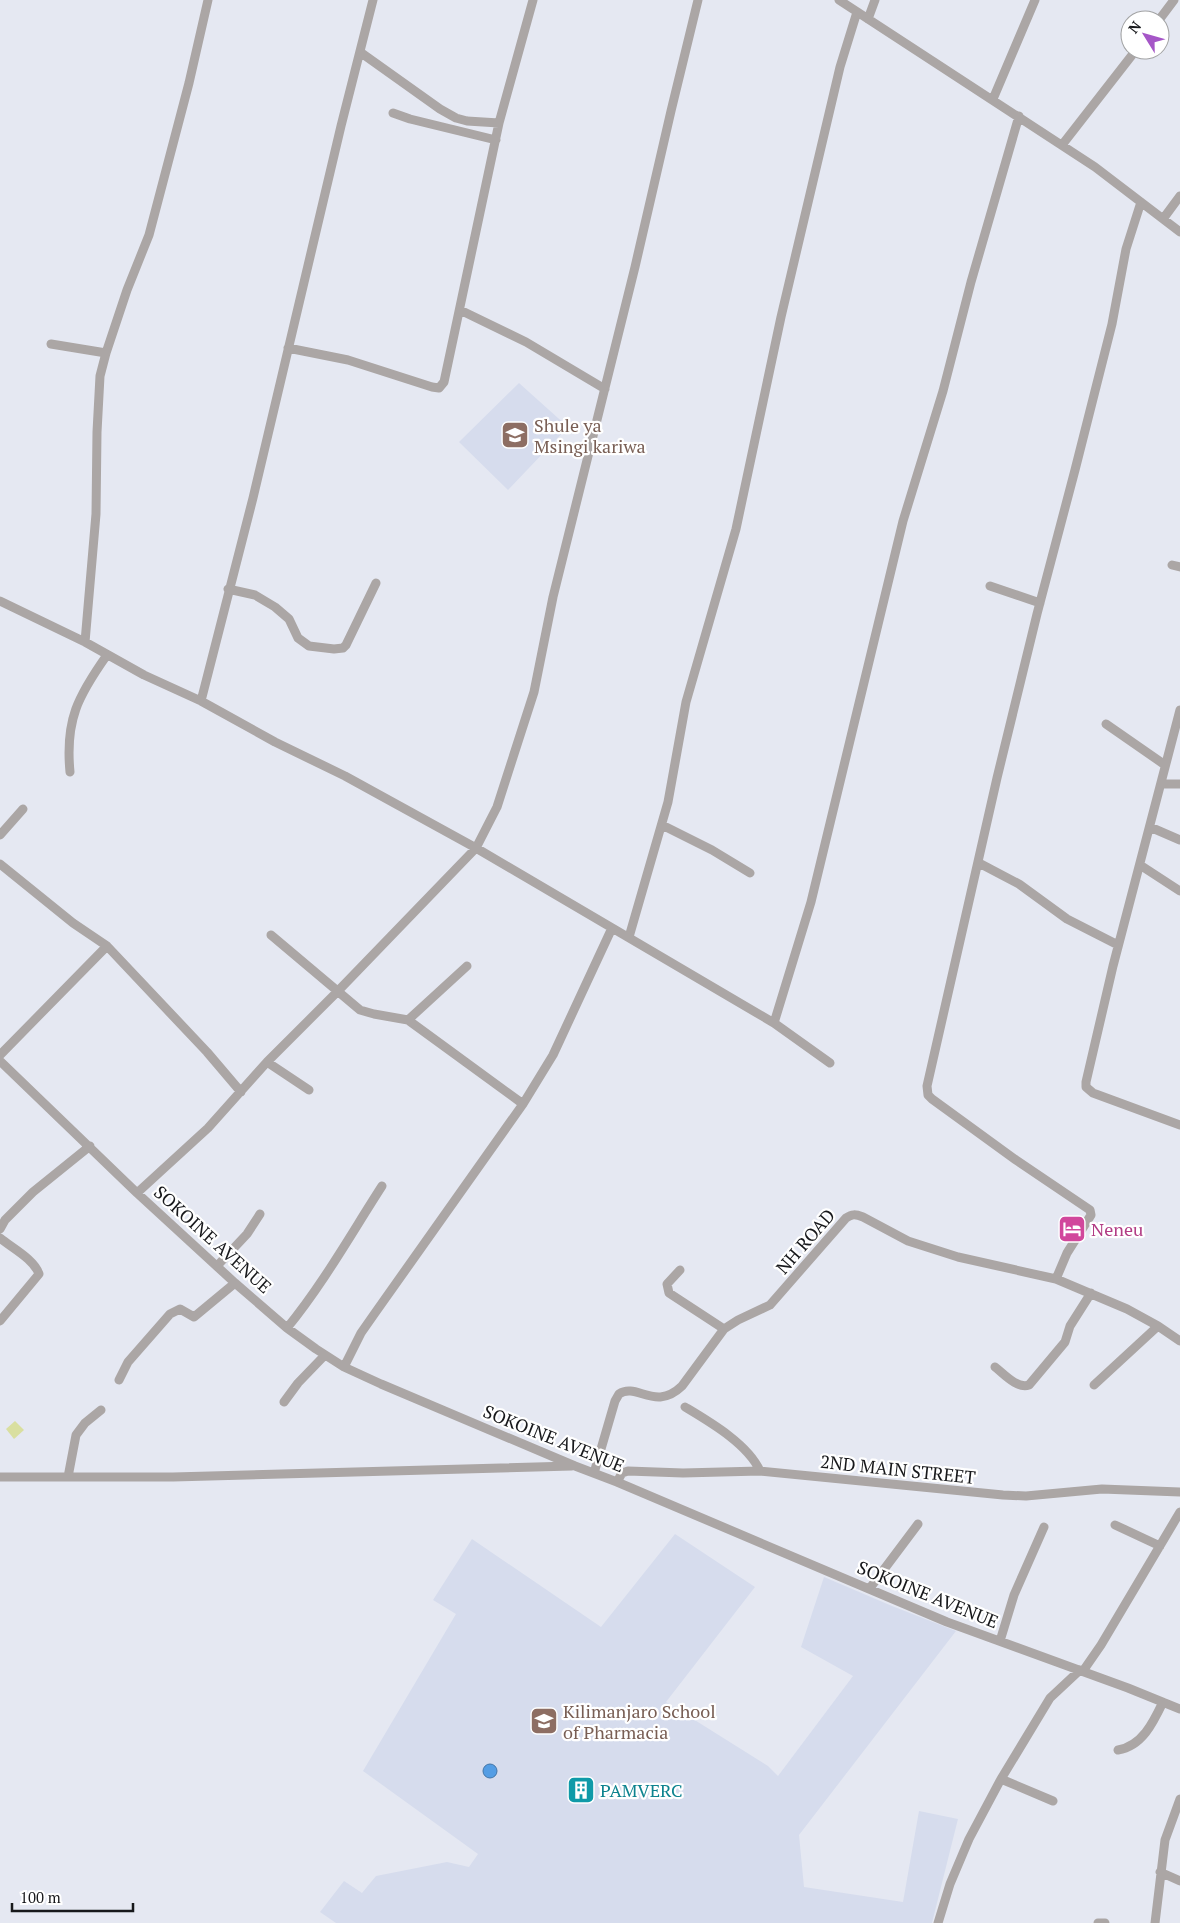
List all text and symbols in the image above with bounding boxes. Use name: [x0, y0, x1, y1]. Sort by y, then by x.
north arrow: [1120, 10, 1170, 60]
text: N: [1123, 17, 1145, 37]
place label: Shule ya Msingi kariwa: [534, 413, 646, 458]
school or university icon: Shule ya Msingi kariwa: [500, 420, 530, 450]
street label: SOKOINE AVENUE: [149, 1180, 277, 1298]
street label: NH ROAD: [770, 1203, 840, 1279]
hotel icon: Neneu: [1057, 1214, 1087, 1244]
place label: Neneu: [1091, 1217, 1143, 1241]
street label: SOKOINE AVENUE: [480, 1399, 628, 1477]
street label: 2ND MAIN STREET: [819, 1449, 977, 1489]
street label: SOKOINE AVENUE: [854, 1555, 1002, 1633]
place label: Kilimanjaro School of Pharmacia: [563, 1699, 716, 1744]
school or university icon: Kilimanjaro School of Pharmacia: [529, 1706, 559, 1736]
building icon: PAMVERC: [566, 1775, 596, 1805]
place label: PAMVERC: [600, 1778, 683, 1802]
scale bar: [12, 1880, 134, 1912]
text: 100 m: [20, 1887, 61, 1907]

